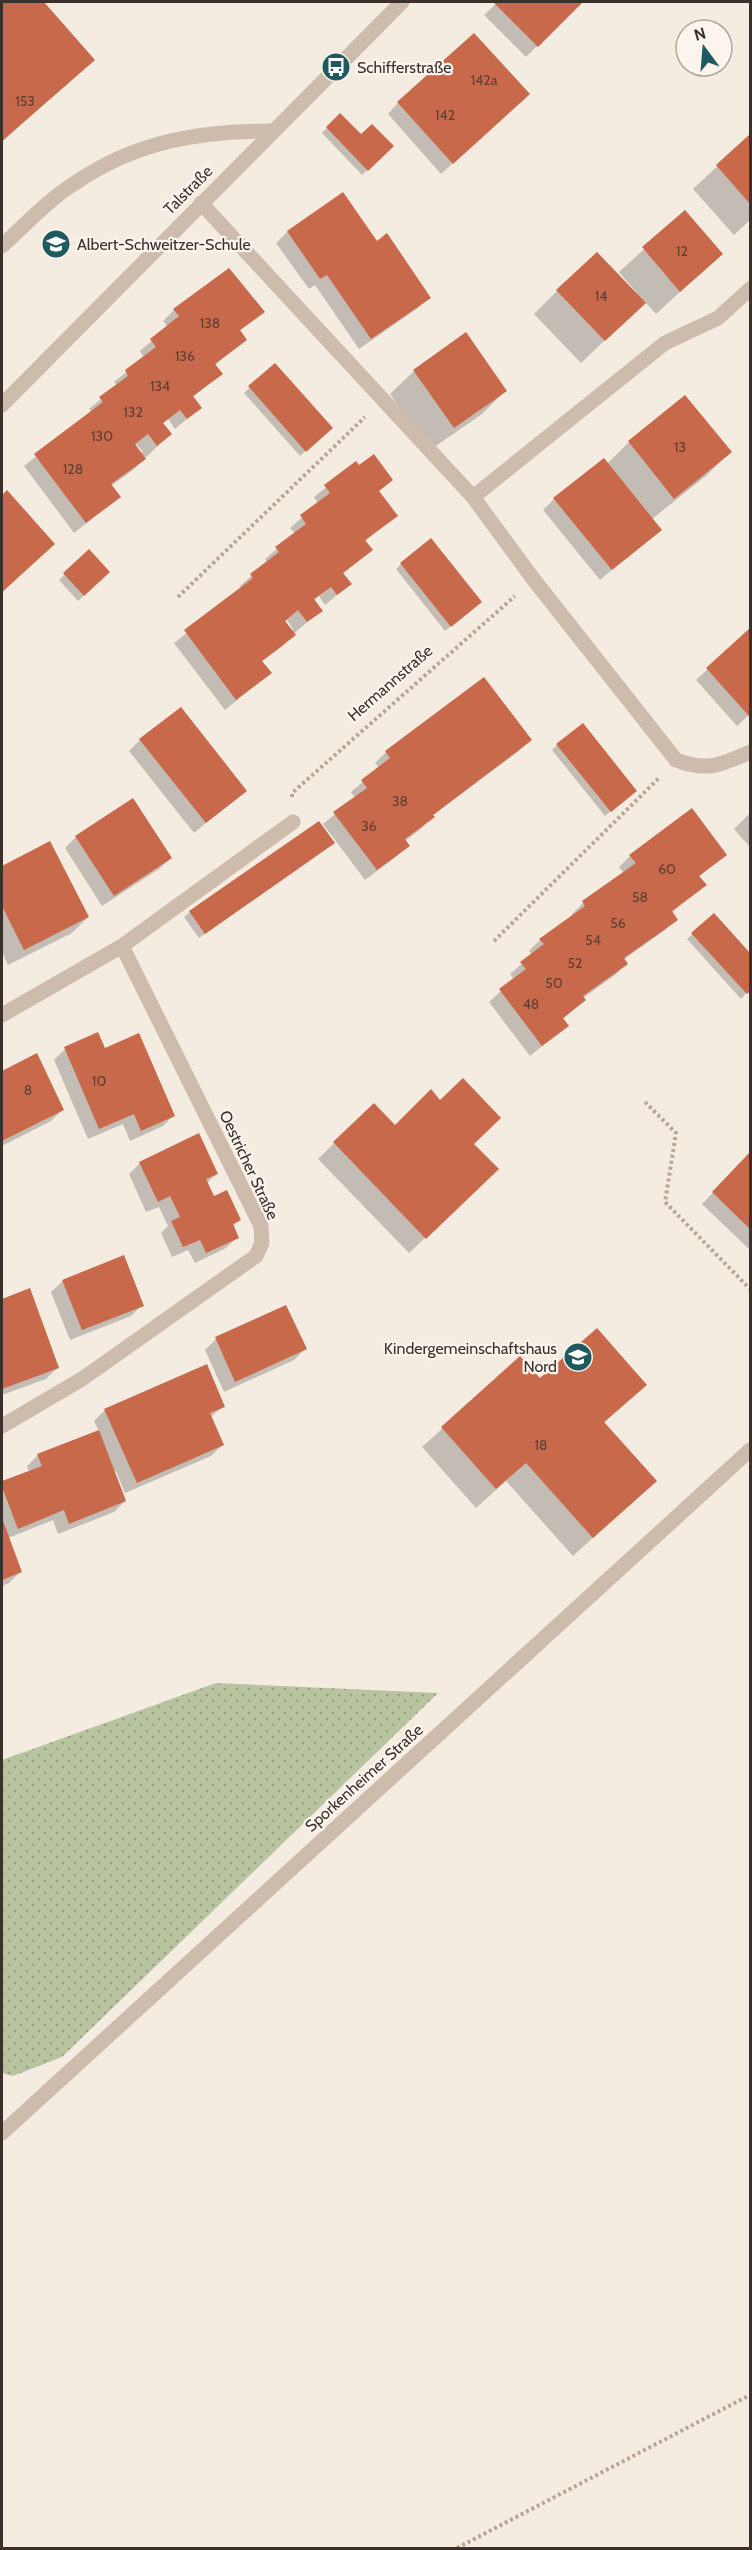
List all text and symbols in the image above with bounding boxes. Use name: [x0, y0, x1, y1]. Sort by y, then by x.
north arrow: [674, 18, 734, 78]
text: N: [692, 23, 708, 45]
bus stop icon: Schifferstraße: [320, 51, 352, 83]
place label: Schifferstraße: [357, 58, 451, 77]
house number: 142a: [471, 71, 498, 89]
house number: 153: [15, 92, 35, 110]
house number: 142: [435, 106, 455, 124]
street label: Talstraße: [160, 162, 216, 218]
school or university icon: Albert-Schweitzer-Schule: [40, 228, 72, 260]
place label: Albert-Schweitzer-Schule: [77, 235, 251, 254]
house number: 12: [676, 242, 688, 260]
house number: 14: [595, 287, 607, 305]
house number: 138: [200, 314, 220, 332]
house number: 136: [175, 347, 195, 365]
house number: 134: [150, 377, 170, 395]
house number: 132: [123, 403, 143, 421]
house number: 130: [91, 427, 113, 445]
house number: 13: [674, 438, 686, 456]
house number: 128: [63, 460, 83, 478]
street label: Hermannstraße: [344, 641, 436, 725]
house number: 38: [392, 792, 408, 810]
house number: 36: [361, 817, 377, 835]
house number: 60: [658, 860, 676, 878]
house number: 58: [632, 888, 648, 906]
house number: 56: [610, 914, 626, 932]
house number: 54: [585, 931, 601, 949]
house number: 52: [568, 954, 582, 972]
house number: 50: [545, 974, 563, 992]
house number: 48: [523, 995, 539, 1013]
house number: 10: [92, 1072, 106, 1090]
house number: 8: [24, 1081, 32, 1099]
street label: Oestricher Straße: [215, 1107, 283, 1223]
place label: Kindergemeinschaftshaus Nord: [384, 1339, 557, 1376]
school or university icon: Kindergemeinschaftshaus Nord: [562, 1341, 594, 1373]
house number: 18: [534, 1436, 548, 1454]
street label: Sporkenheimer Straße: [301, 1720, 427, 1836]

